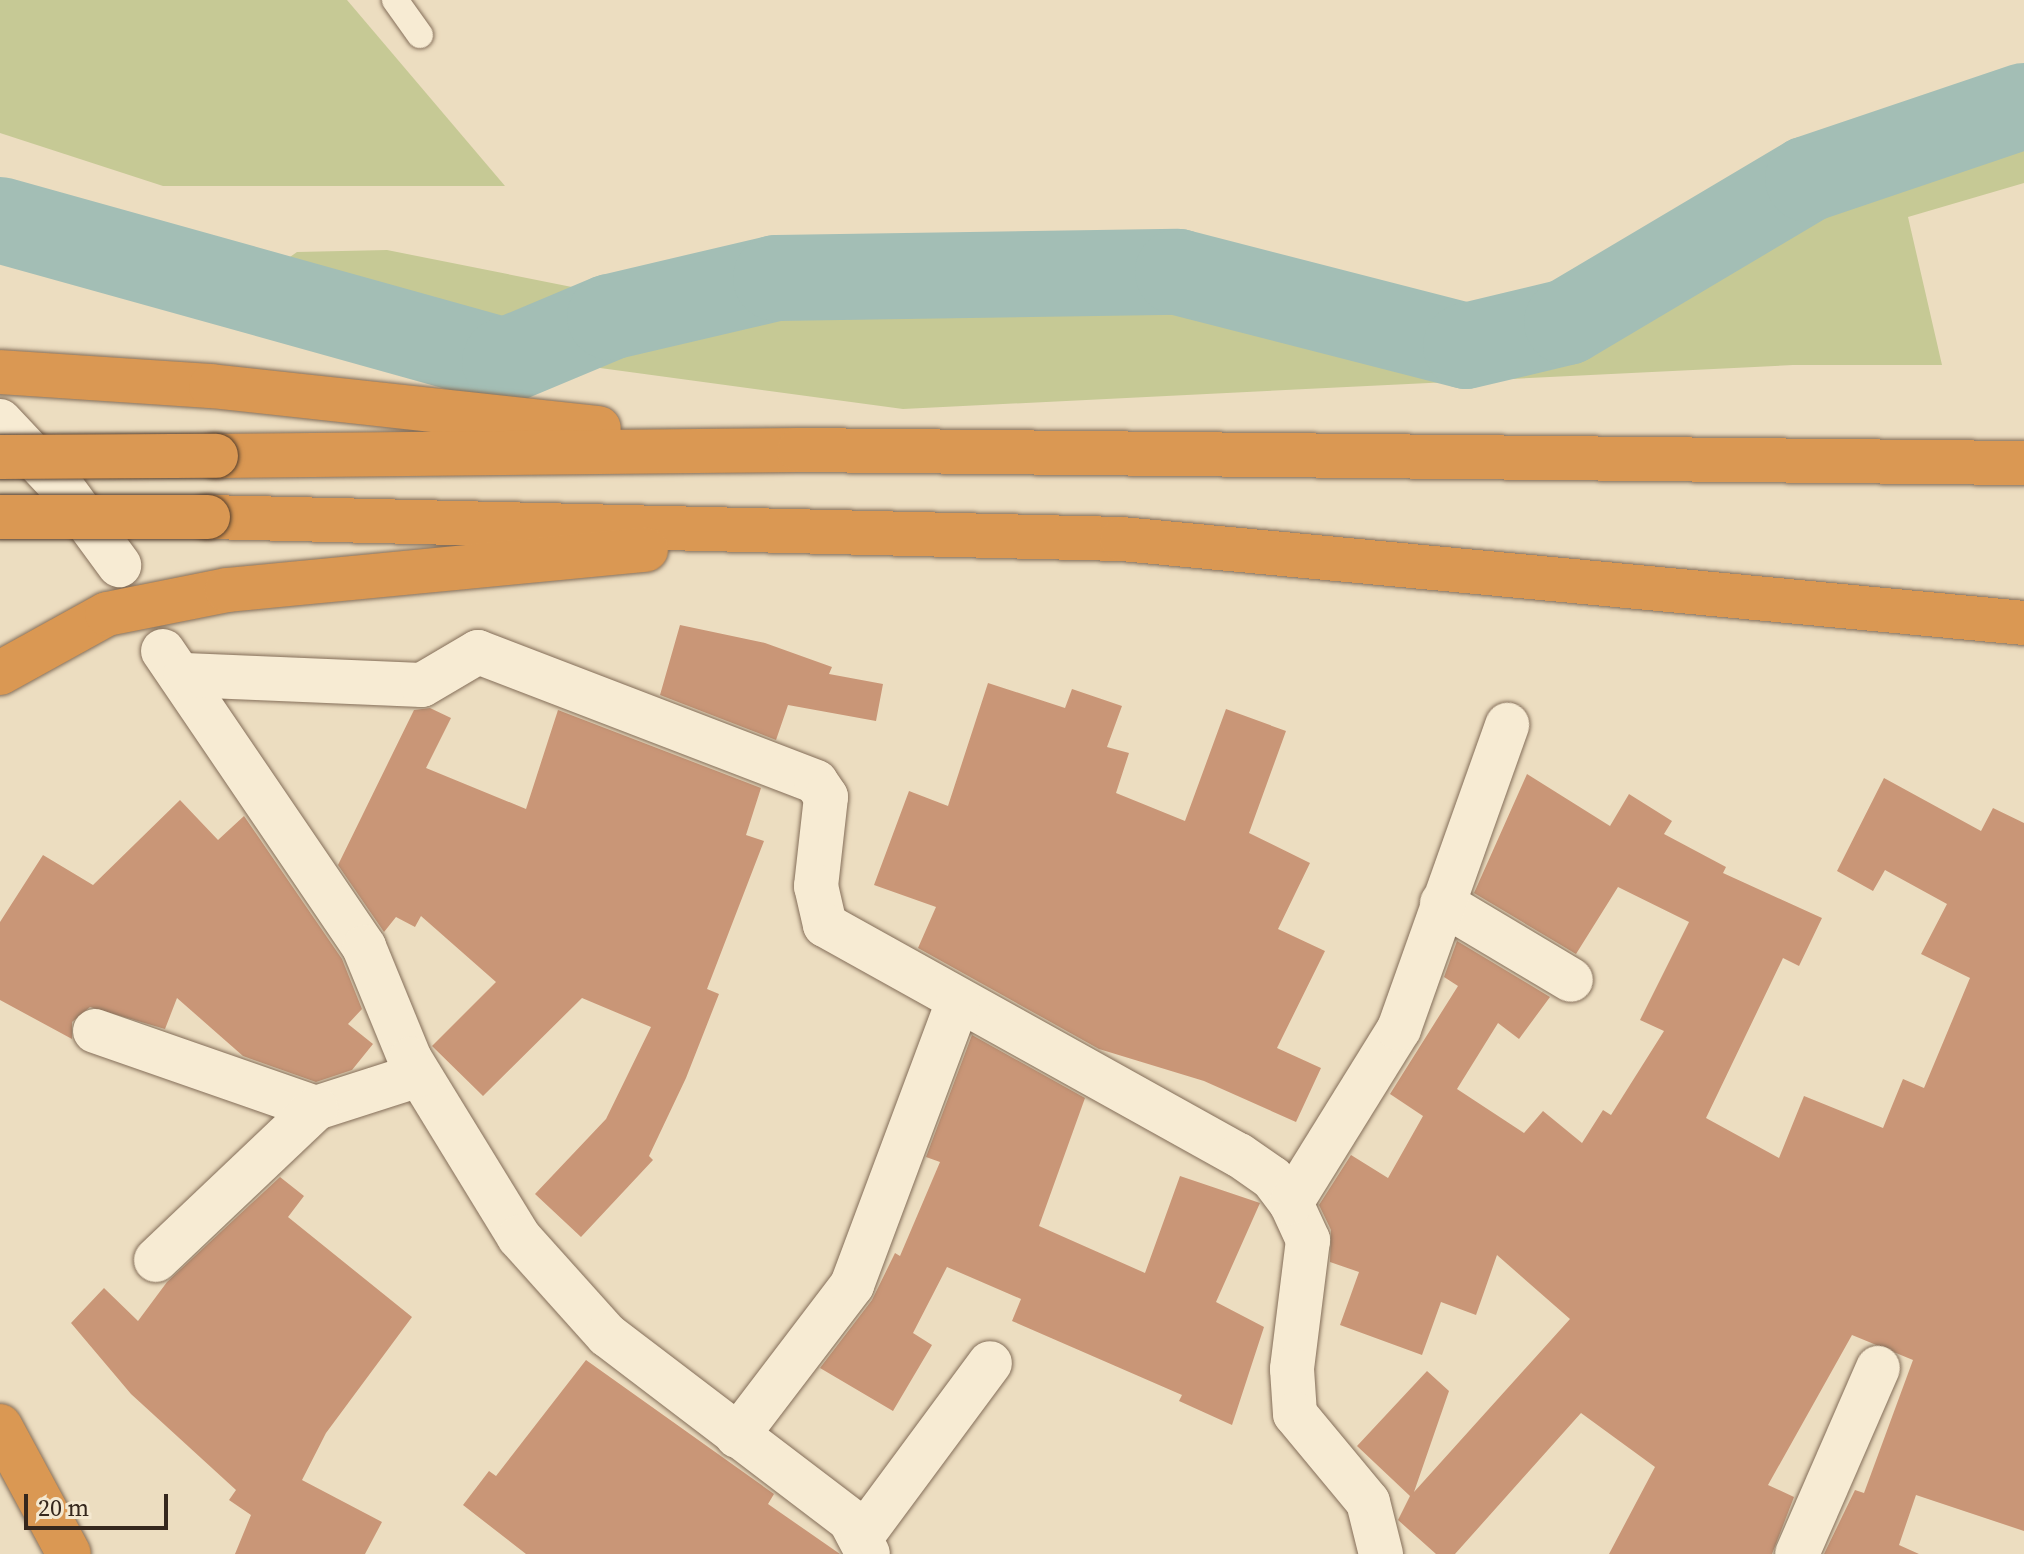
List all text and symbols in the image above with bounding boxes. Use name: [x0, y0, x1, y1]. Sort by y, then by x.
scale bar: [28, 1478, 172, 1528]
text: 20 m: [38, 1491, 89, 1524]

